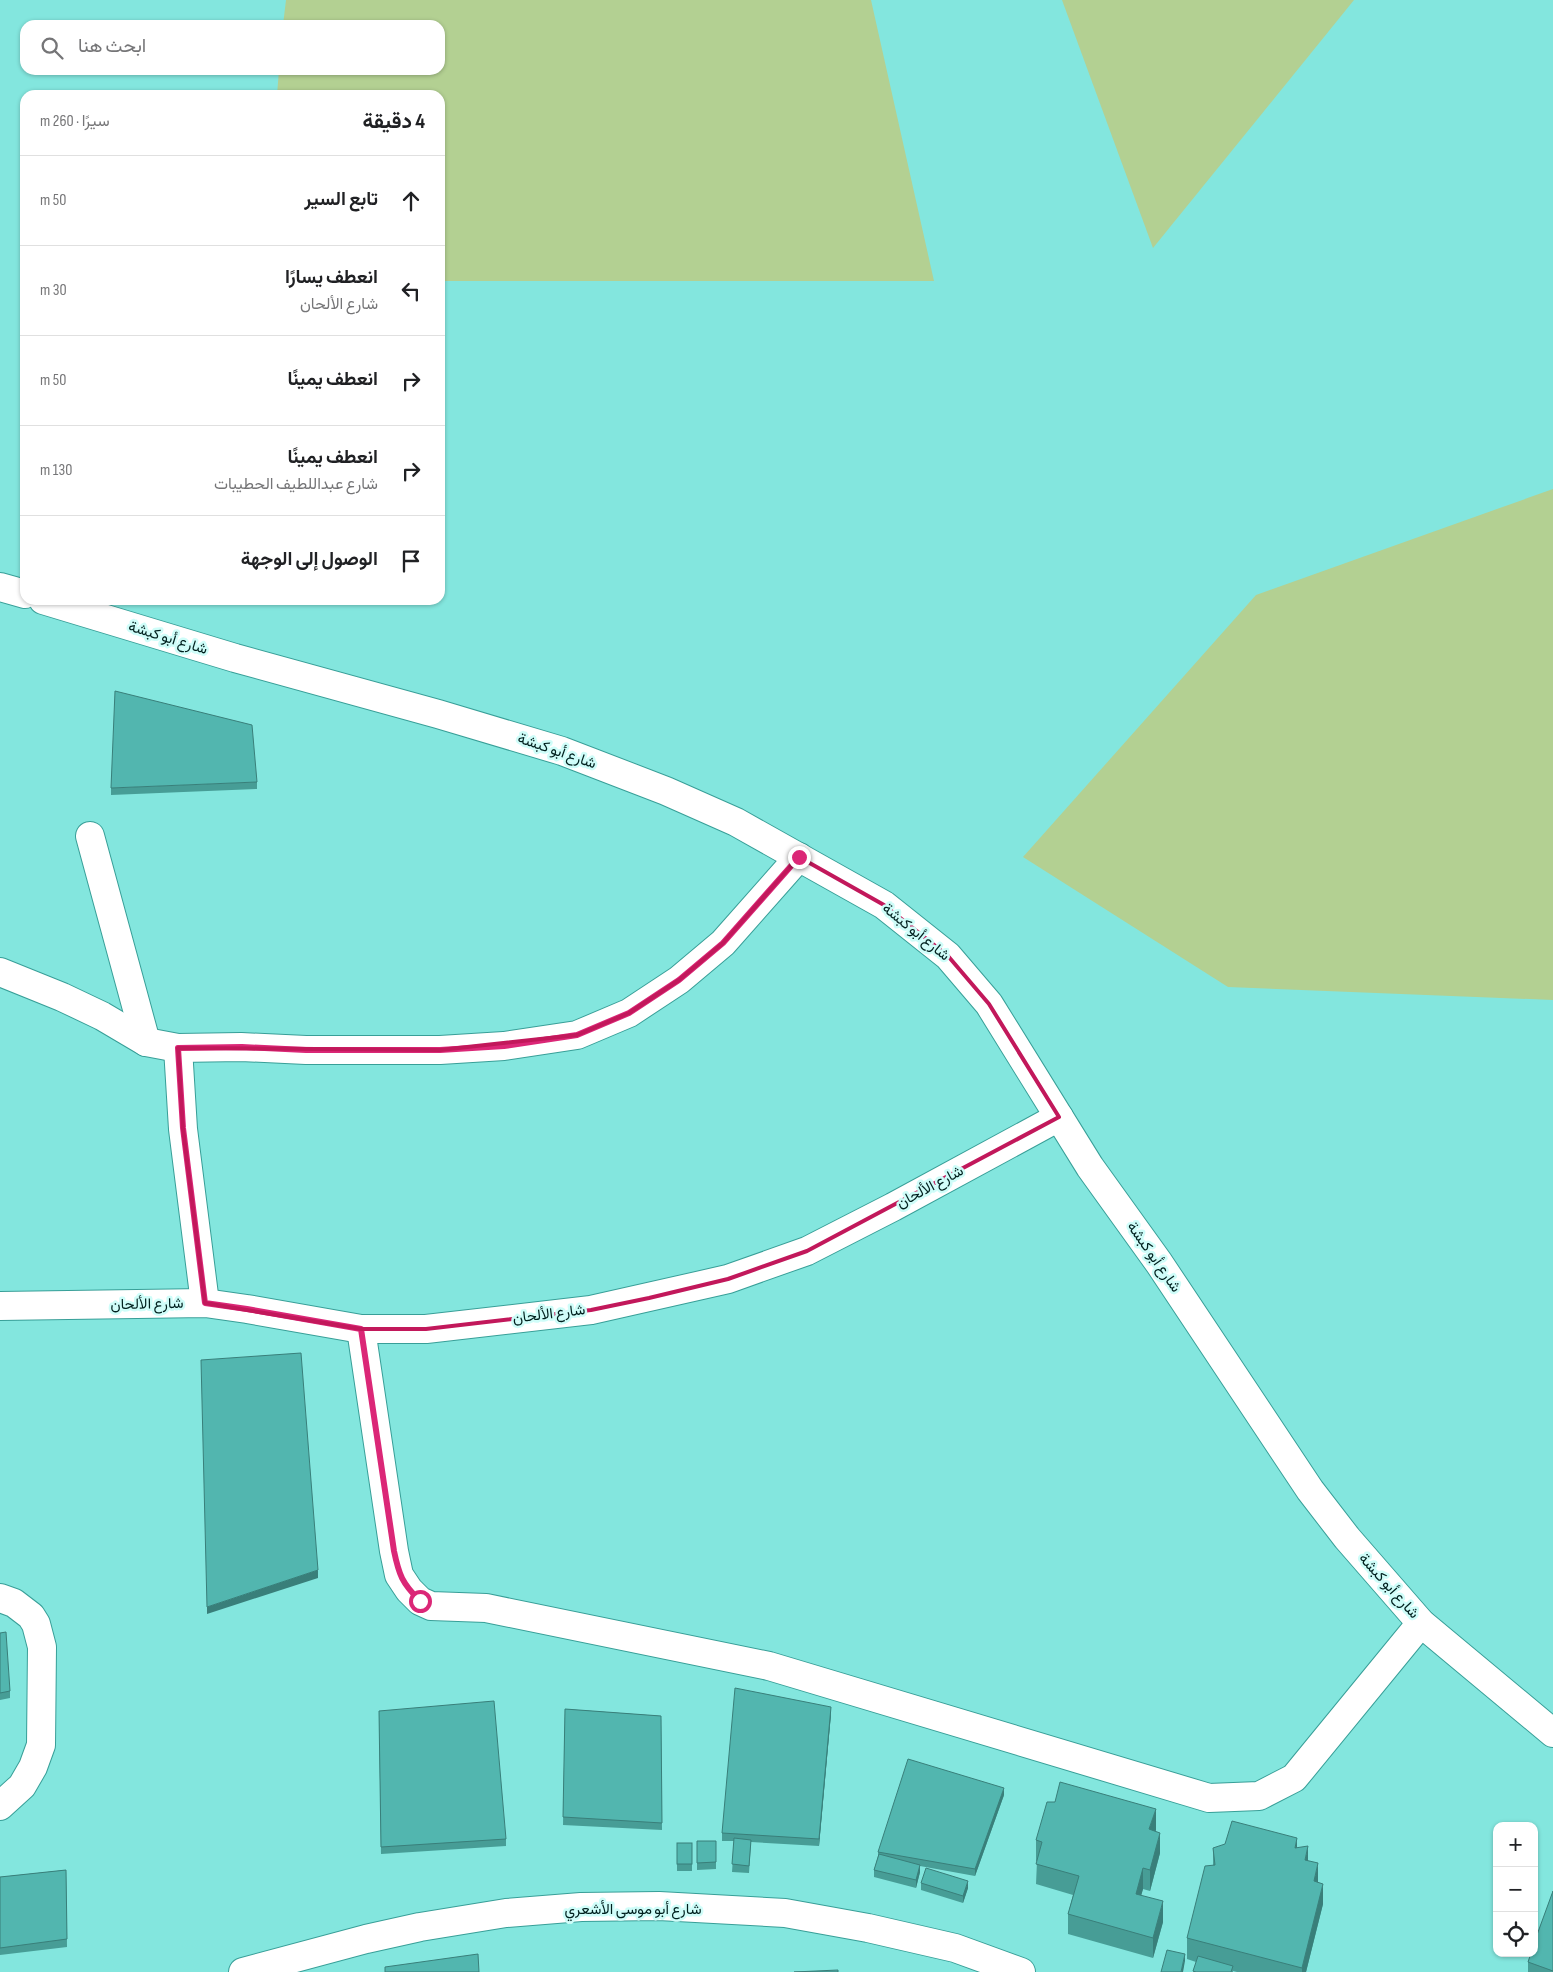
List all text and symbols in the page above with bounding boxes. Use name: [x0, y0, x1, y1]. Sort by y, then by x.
search box: [20, 20, 445, 75]
icon: search: [38, 34, 66, 62]
text: ابحث هنا: [78, 35, 146, 58]
text: 4 دقيقة: [362, 109, 425, 134]
text: سيرًا · 260 m: [40, 112, 110, 131]
icon: ahead: [397, 187, 425, 215]
text: تابع السير: [304, 188, 378, 211]
text: 50 m: [40, 191, 66, 210]
text: انعطف يسارًا: [285, 266, 378, 289]
icon: left: [397, 277, 425, 305]
text: 30 m: [40, 281, 67, 300]
text: شارع الألحان: [300, 295, 378, 314]
icon: right: [397, 367, 425, 395]
text: انعطف يمينًا: [287, 368, 378, 391]
text: 50 m: [40, 371, 66, 390]
text: انعطف يمينًا: [287, 446, 378, 469]
icon: right: [397, 457, 425, 485]
text: 130 m: [40, 461, 72, 480]
text: شارع عبداللطيف الحطيبات: [214, 475, 378, 494]
icon: arrive: [397, 547, 425, 575]
text: الوصول إلى الوجهة: [241, 548, 378, 571]
street label: شارع أبو كبشة: [126, 617, 210, 660]
street label: شارع أبو كبشة: [515, 729, 599, 774]
route end: [788, 846, 811, 869]
street label: شارع أبو كبشة: [878, 899, 954, 966]
street label: شارع الألحان: [893, 1161, 967, 1213]
street label: شارع أبو كبشة: [1122, 1218, 1185, 1297]
street label: شارع الألحان: [110, 1294, 184, 1315]
street label: شارع الألحان: [512, 1300, 587, 1329]
street label: شارع أبو كبشة: [1354, 1549, 1424, 1624]
route start: [409, 1590, 432, 1613]
map controls: [1493, 1822, 1538, 1957]
button: +: [1493, 1822, 1538, 1867]
button: −: [1493, 1867, 1538, 1912]
street label: شارع أبو موسى الأشعري: [565, 1900, 702, 1922]
button: locate: [1493, 1912, 1538, 1957]

